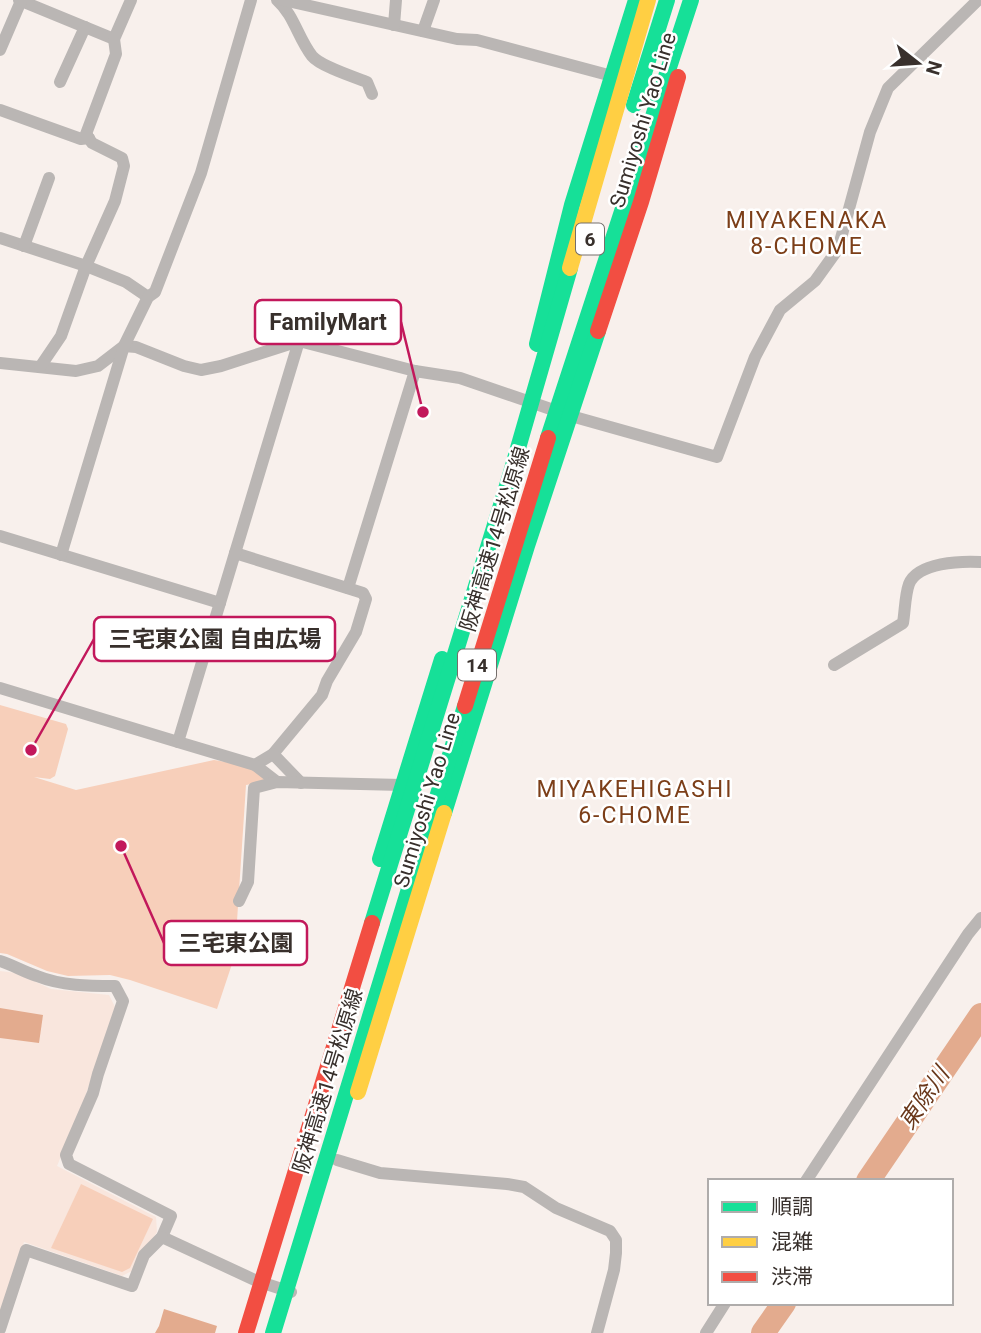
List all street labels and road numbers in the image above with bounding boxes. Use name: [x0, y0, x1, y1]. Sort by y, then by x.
street label: Sumiyoshi Yao Line: [605, 30, 681, 210]
road number: 6: [576, 224, 604, 255]
street label: 阪神高速14号松原線: [456, 444, 534, 634]
road number: 14: [458, 650, 496, 680]
street label: Sumiyoshi Yao Line: [389, 710, 465, 890]
street label: 阪神高速14号松原線: [289, 986, 367, 1176]

